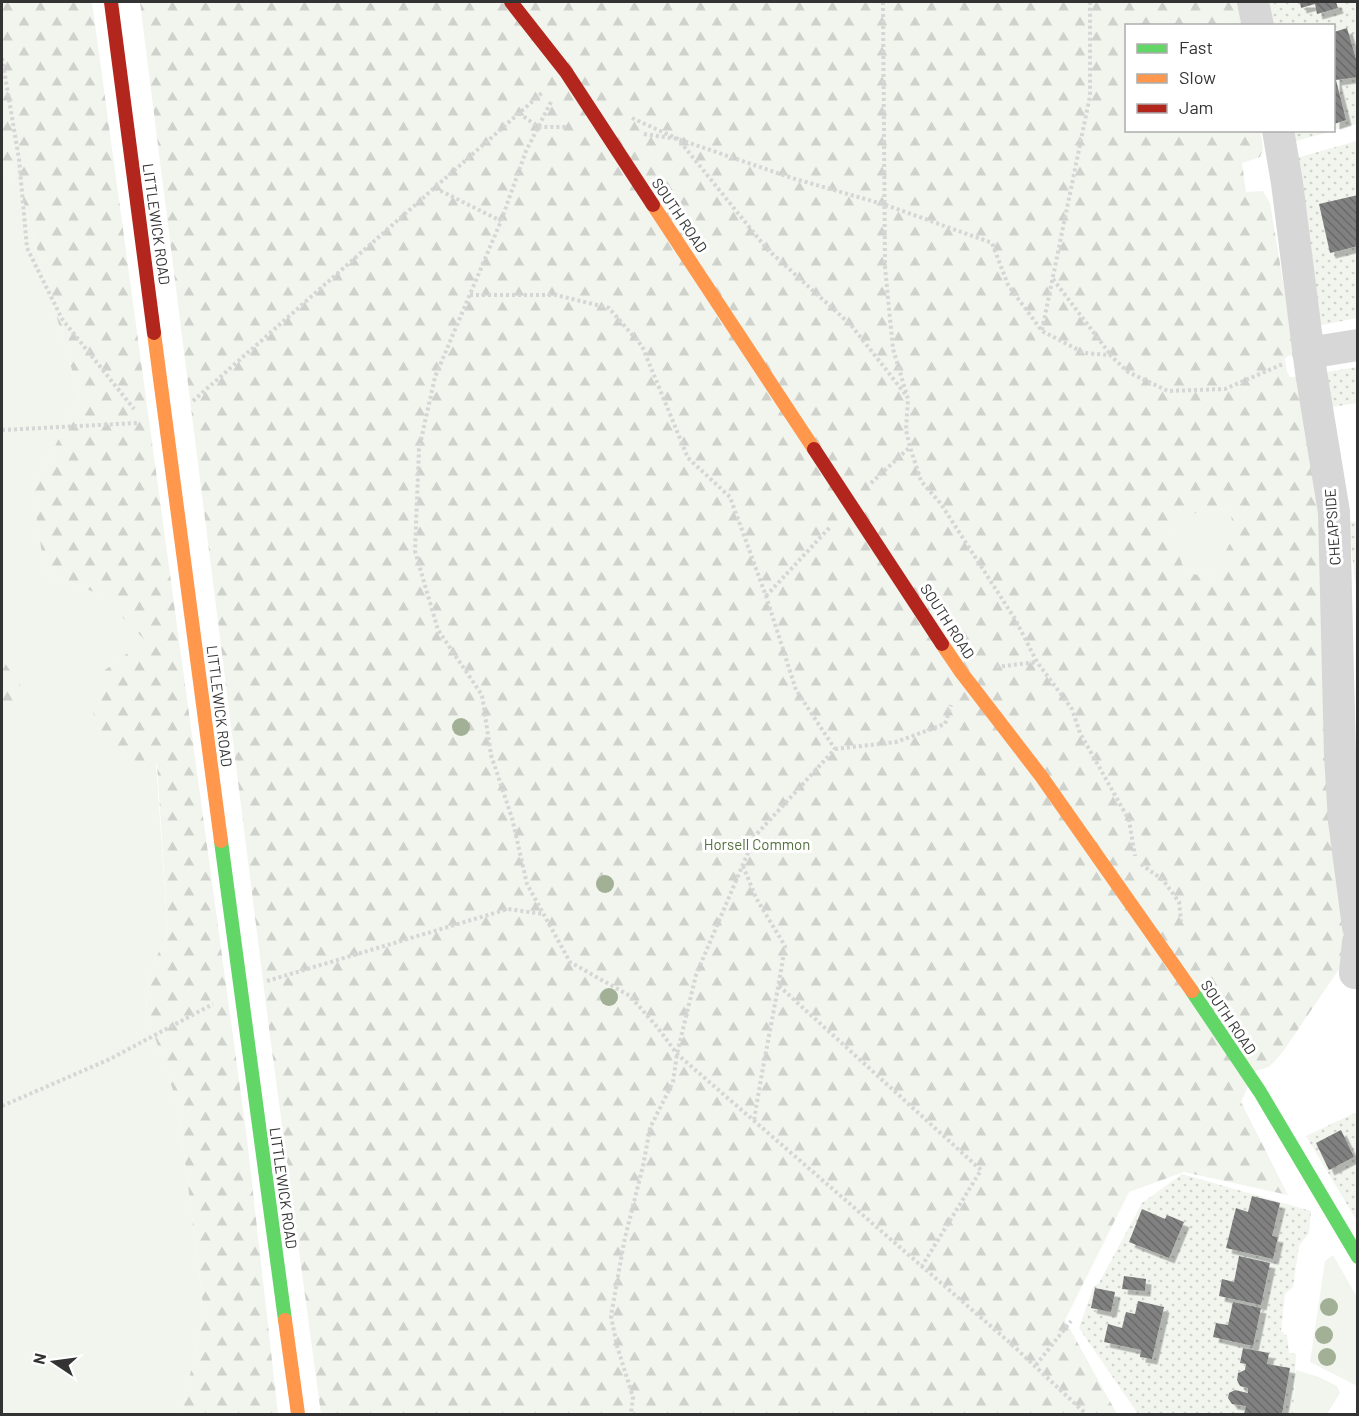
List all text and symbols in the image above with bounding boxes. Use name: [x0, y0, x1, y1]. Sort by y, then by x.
legend: [1125, 24, 1335, 132]
text: Fast: [1179, 36, 1213, 58]
text: Slow: [1179, 66, 1216, 88]
text: Jam: [1179, 96, 1213, 118]
street label: LITTLEWICK ROAD: [140, 162, 174, 286]
street label: SOUTH ROAD: [648, 174, 712, 256]
street label: CHEAPSIDE: [1320, 488, 1344, 566]
street label: SOUTH ROAD: [917, 580, 979, 662]
street label: LITTLEWICK ROAD: [204, 644, 236, 768]
park label: Horsell Common: [704, 835, 810, 853]
street label: SOUTH ROAD: [1197, 976, 1261, 1058]
street label: LITTLEWICK ROAD: [267, 1126, 301, 1250]
north arrow: [24, 1332, 84, 1392]
text: N: [28, 1351, 49, 1366]

